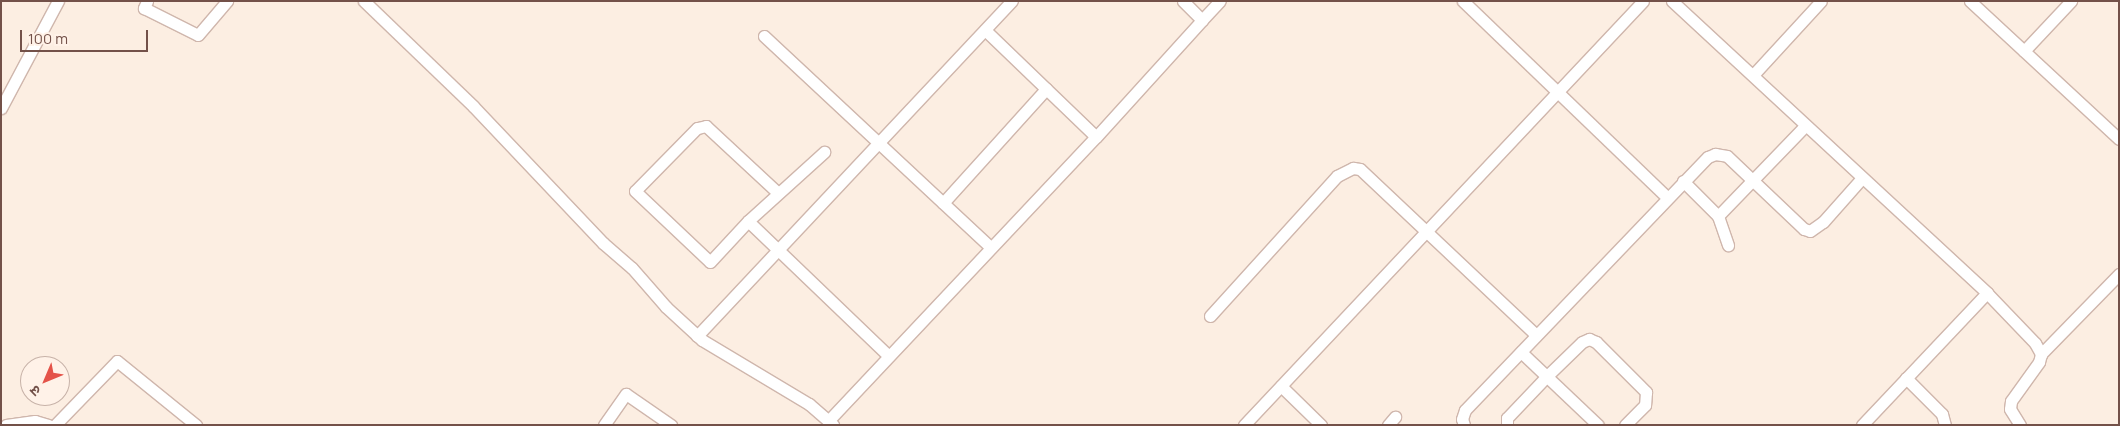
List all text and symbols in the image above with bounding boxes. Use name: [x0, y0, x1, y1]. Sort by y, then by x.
scale bar: [22, 20, 150, 52]
text: 100 m: [28, 28, 68, 49]
north arrow: [20, 356, 70, 406]
text: उ: [25, 382, 44, 401]

